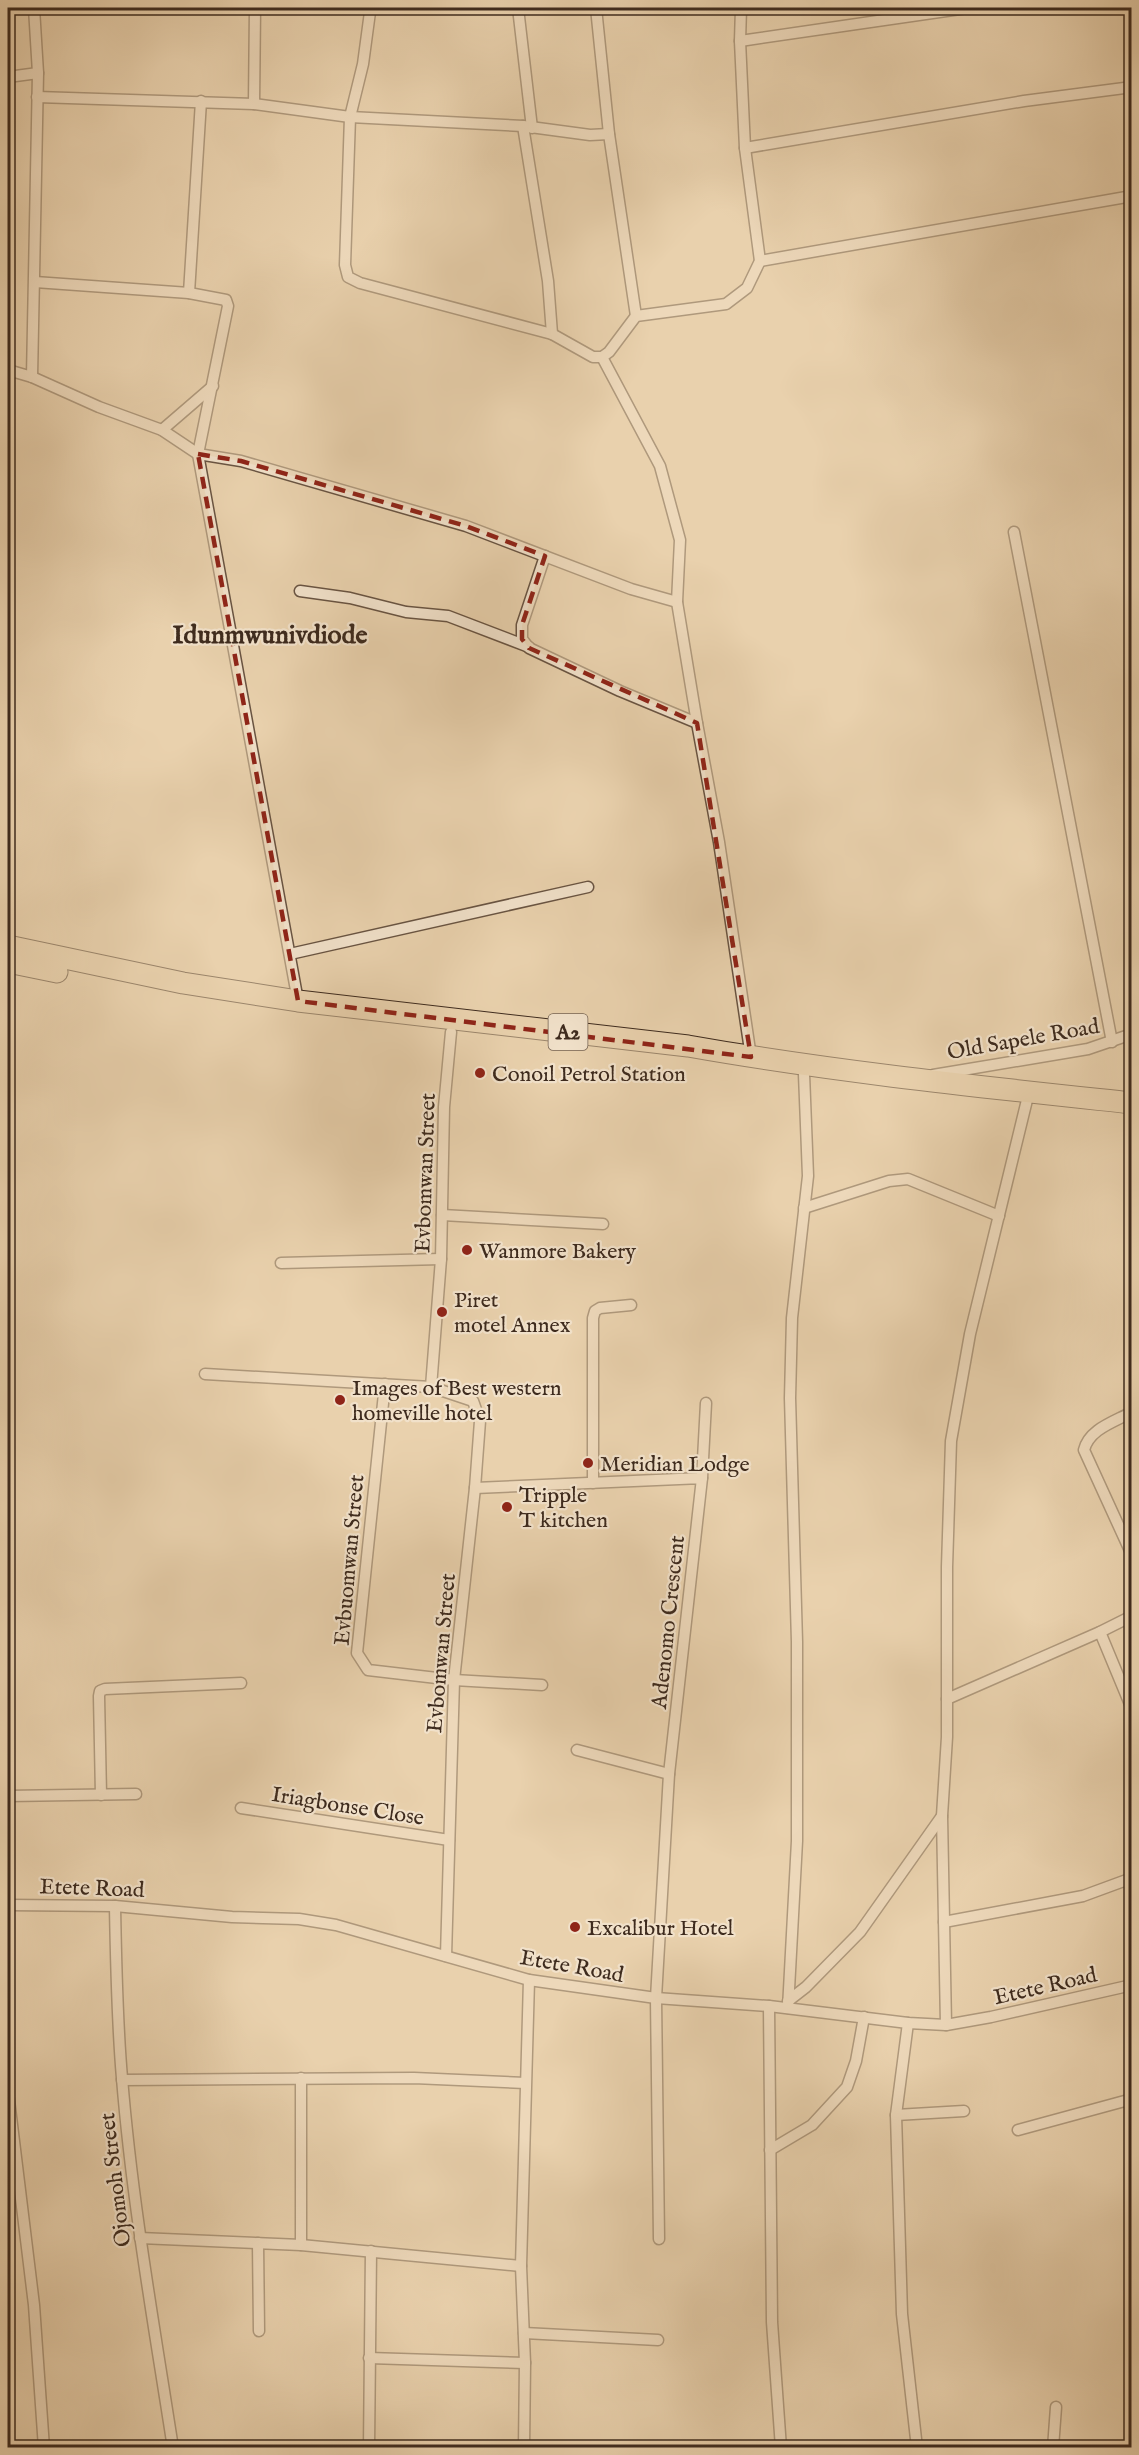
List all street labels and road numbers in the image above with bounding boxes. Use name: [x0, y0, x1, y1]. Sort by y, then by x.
street label: Old Sapele Road: [945, 1013, 1102, 1067]
road number: A2: [548, 1014, 588, 1050]
street label: Evbomwan Street: [409, 1092, 443, 1254]
street label: Evbuomwan Street: [329, 1473, 371, 1647]
street label: Adenomo Crescent: [646, 1534, 692, 1711]
street label: Evbomwan Street: [421, 1572, 463, 1734]
street label: Iriagbonse Close: [269, 1781, 426, 1833]
street label: Etete Road: [39, 1873, 145, 1905]
street label: Etete Road: [517, 1944, 626, 1990]
street label: Etete Road: [991, 1961, 1100, 2012]
street label: Ojomoh Street: [94, 2111, 138, 2249]

